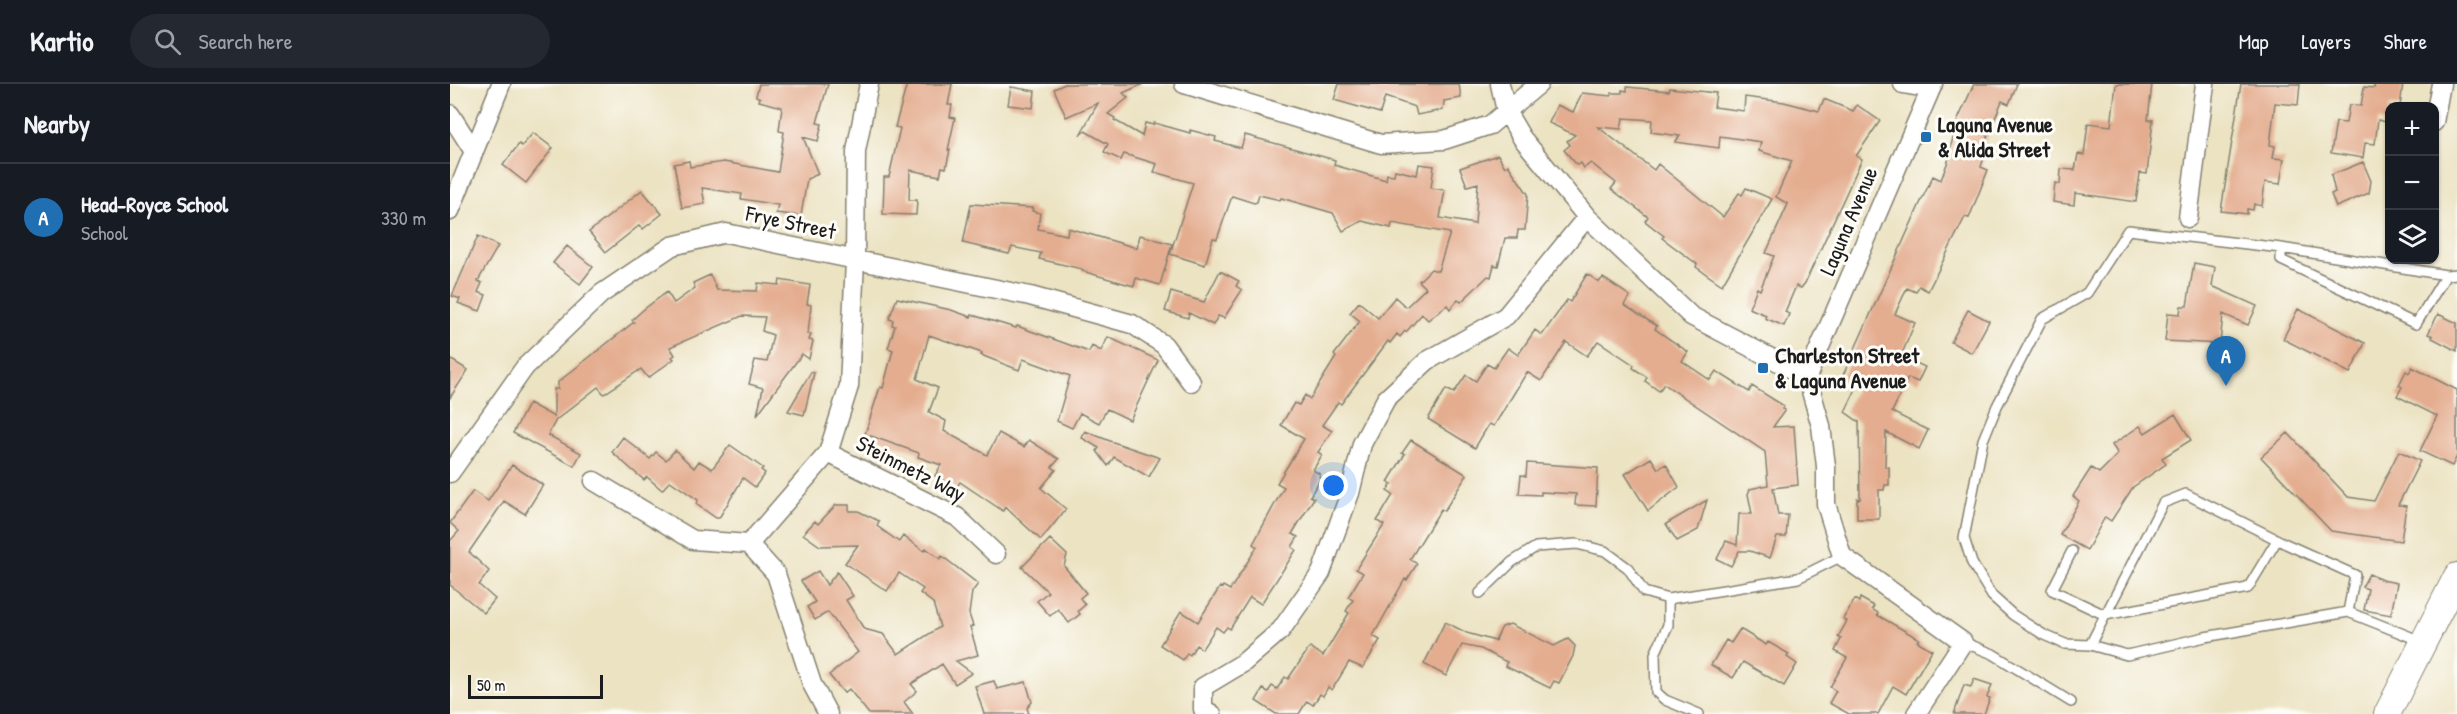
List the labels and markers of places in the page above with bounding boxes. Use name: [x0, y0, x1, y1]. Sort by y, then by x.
place label: Laguna Avenue & Alida Street: [1938, 109, 2053, 164]
marker: Laguna Avenue & Alida Street: [1919, 130, 1933, 144]
pin: A: [2206, 336, 2246, 386]
place label: Charleston Street & Laguna Avenue: [1775, 340, 1921, 396]
marker: Charleston Street & Laguna Avenue: [1756, 361, 1770, 375]

